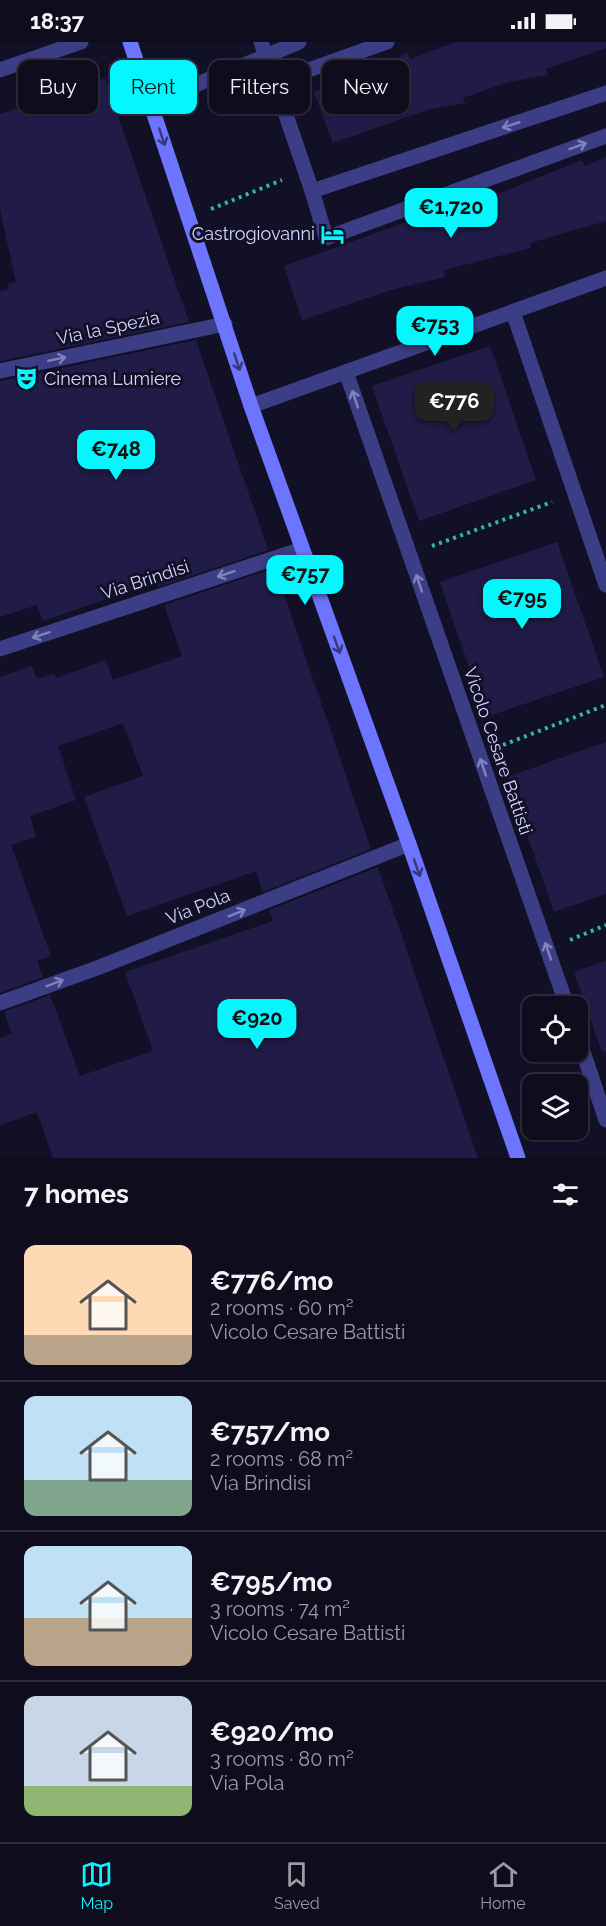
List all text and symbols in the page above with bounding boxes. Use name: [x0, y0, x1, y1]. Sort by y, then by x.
text: 18:37: [30, 8, 84, 34]
chip: Buy: [18, 60, 98, 114]
chip: Rent: [110, 60, 197, 114]
chip: Filters: [209, 60, 310, 114]
chip: New: [322, 60, 409, 114]
one-way arrow: [502, 120, 521, 131]
one-way arrow: [157, 127, 168, 146]
one-way arrow: [568, 139, 587, 150]
pin: €1,720: [402, 188, 500, 239]
text: €1,720: [419, 195, 483, 219]
hotel icon: Castrogiovanni: [320, 221, 346, 247]
place label: Castrogiovanni: [192, 223, 315, 244]
street label: Via la Spezia: [54, 306, 161, 349]
pin: €753: [399, 306, 471, 357]
text: €753: [410, 313, 460, 337]
one-way arrow: [232, 352, 243, 371]
one-way arrow: [47, 353, 67, 364]
theatre icon: Cinema Lumiere: [13, 366, 39, 392]
place label: Cinema Lumiere: [44, 368, 181, 389]
pin: €776: [418, 382, 490, 433]
text: €776: [429, 389, 479, 413]
one-way arrow: [349, 390, 360, 409]
pin: €748: [80, 430, 152, 481]
text: €748: [91, 437, 141, 461]
street label: Via Brindisi: [98, 555, 191, 604]
pin: €757: [269, 555, 341, 606]
text: €757: [280, 562, 330, 586]
one-way arrow: [217, 569, 236, 580]
one-way arrow: [412, 574, 423, 593]
pin: €795: [486, 579, 558, 630]
text: €795: [497, 586, 547, 610]
one-way arrow: [32, 631, 51, 642]
one-way arrow: [332, 635, 343, 654]
street label: Vicolo Cesare Battisti: [460, 664, 537, 837]
one-way arrow: [477, 758, 488, 777]
one-way arrow: [413, 858, 424, 877]
street label: Via Pola: [163, 884, 233, 929]
one-way arrow: [227, 906, 246, 917]
one-way arrow: [541, 942, 552, 961]
one-way arrow: [45, 977, 64, 988]
map controls: [522, 996, 588, 1140]
button: locate: [522, 996, 588, 1062]
pin: €920: [221, 999, 293, 1050]
text: €920: [231, 1006, 283, 1030]
button: layers: [522, 1074, 588, 1140]
icon: filters: [549, 1178, 582, 1211]
text: 7 homes: [24, 1179, 129, 1209]
text: €776/mo: [210, 1266, 333, 1296]
icon: home: [72, 1269, 144, 1341]
text: 2 rooms · 60 m²: [210, 1296, 354, 1320]
text: Vicolo Cesare Battisti: [210, 1320, 405, 1344]
text: €757/mo: [210, 1417, 330, 1447]
icon: home: [72, 1420, 144, 1492]
text: 2 rooms · 68 m²: [210, 1447, 353, 1471]
text: Via Brindisi: [210, 1471, 311, 1495]
text: €795/mo: [210, 1567, 332, 1597]
icon: home: [72, 1570, 144, 1642]
text: 3 rooms · 74 m²: [210, 1597, 350, 1621]
text: Vicolo Cesare Battisti: [210, 1621, 405, 1645]
text: €920/mo: [210, 1717, 334, 1747]
icon: home: [72, 1720, 144, 1792]
text: 3 rooms · 80 m²: [210, 1747, 354, 1771]
text: Via Pola: [210, 1771, 284, 1795]
tab: Map: [80, 1858, 113, 1913]
tab: Saved: [274, 1858, 320, 1913]
tab: Home: [480, 1858, 526, 1913]

